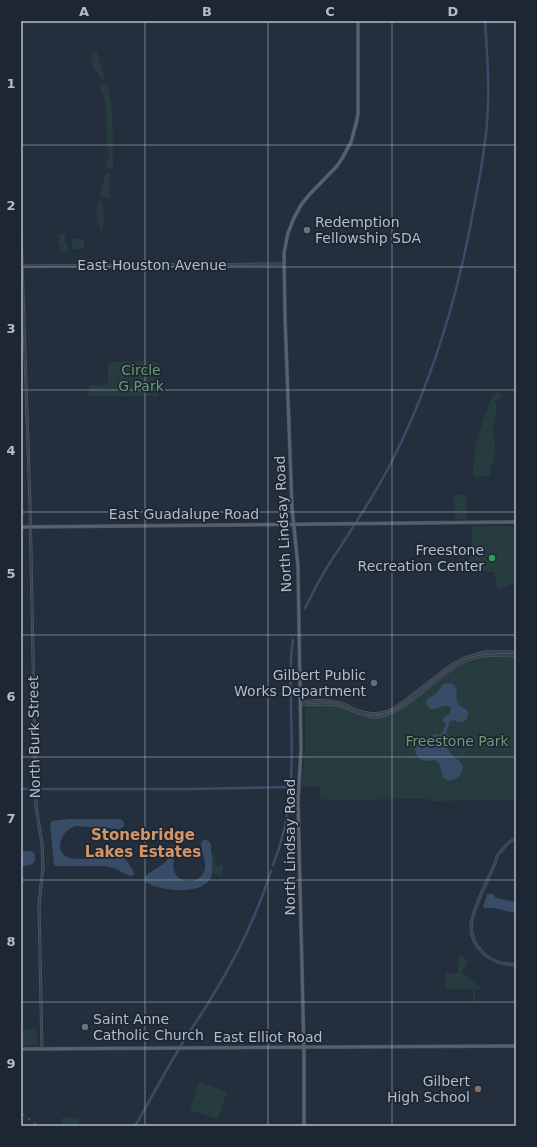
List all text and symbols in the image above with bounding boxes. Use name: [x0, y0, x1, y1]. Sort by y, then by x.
text: A: [79, 4, 89, 19]
text: B: [202, 4, 212, 19]
text: C: [325, 4, 335, 19]
text: D: [448, 4, 459, 19]
text: 1: [6, 76, 16, 91]
text: 2: [6, 198, 16, 213]
place label: Redemption Fellowship SDA: [315, 214, 422, 246]
marker: Redemption Fellowship SDA: [302, 225, 312, 235]
street label: East Houston Avenue: [77, 257, 227, 273]
text: 3: [6, 321, 16, 336]
park label: Circle G Park: [118, 362, 165, 394]
text: 4: [6, 443, 16, 458]
street label: North Lindsay Road: [271, 455, 295, 593]
street label: East Guadalupe Road: [109, 506, 259, 522]
place label: Freestone Recreation Center: [358, 542, 484, 574]
marker: Freestone Recreation Center: [487, 553, 497, 563]
text: 5: [6, 566, 16, 581]
place label: Gilbert Public Works Department: [234, 667, 367, 699]
street label: North Burk Street: [25, 675, 43, 799]
marker: Gilbert Public Works Department: [369, 678, 379, 688]
text: 6: [6, 689, 16, 704]
park label: Freestone Park: [405, 733, 510, 749]
street label: North Lindsay Road: [282, 779, 298, 915]
text: 7: [6, 811, 16, 826]
district label: Stonebridge Lakes Estates: [85, 826, 201, 861]
text: 8: [6, 934, 16, 949]
place label: Saint Anne Catholic Church: [93, 1011, 204, 1043]
marker: Saint Anne Catholic Church: [80, 1022, 90, 1032]
street label: East Elliot Road: [214, 1029, 322, 1045]
text: 9: [6, 1056, 16, 1071]
place label: Gilbert High School: [387, 1073, 471, 1105]
marker: Gilbert High School: [473, 1084, 483, 1094]

